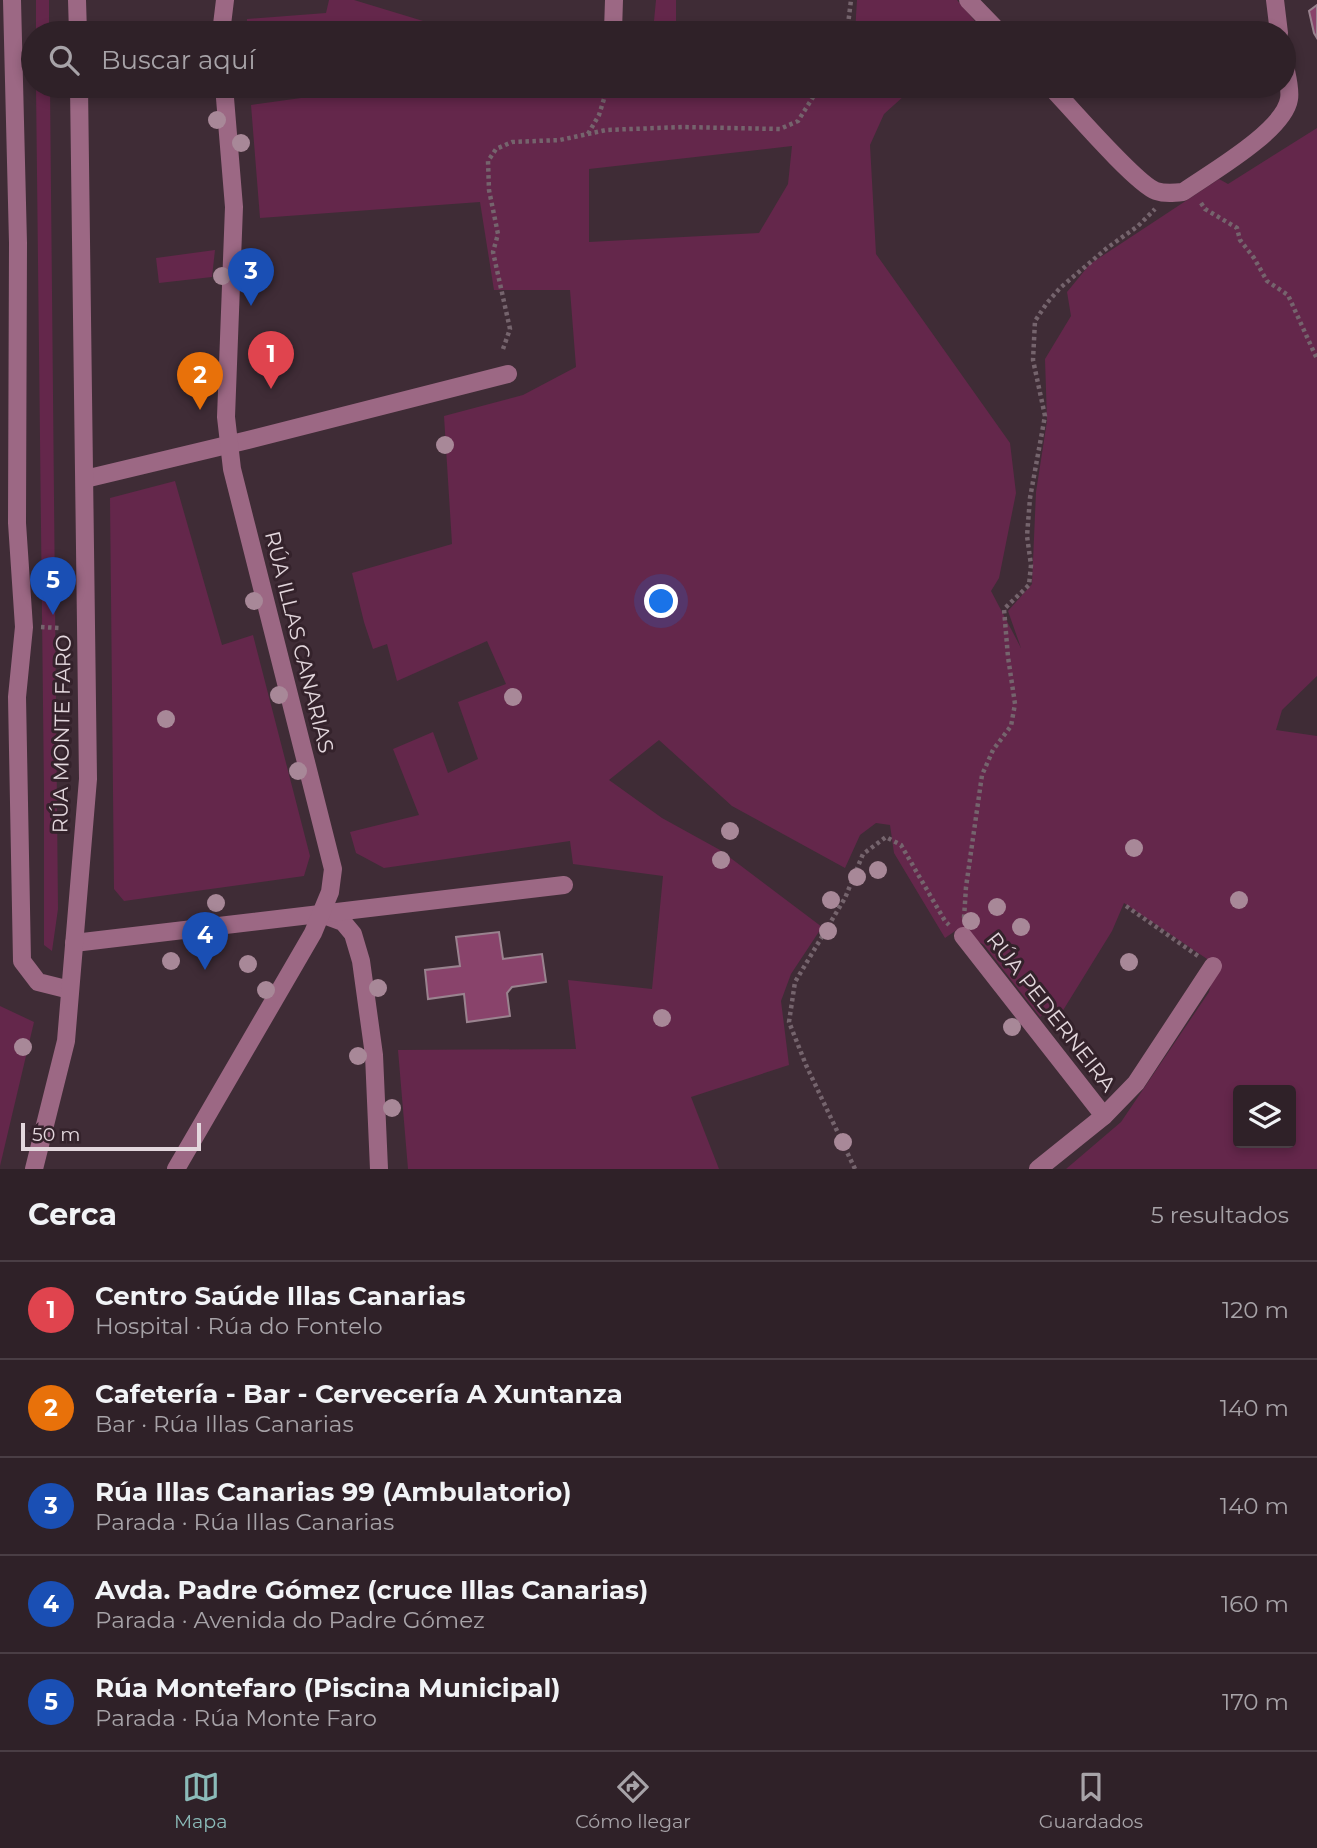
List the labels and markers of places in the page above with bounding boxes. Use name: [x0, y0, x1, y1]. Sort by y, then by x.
pin: 3: [228, 248, 274, 306]
pin: 1: [248, 331, 294, 389]
pin: 2: [177, 352, 223, 410]
pin: 5: [30, 557, 76, 615]
pin: 4: [182, 912, 228, 970]

